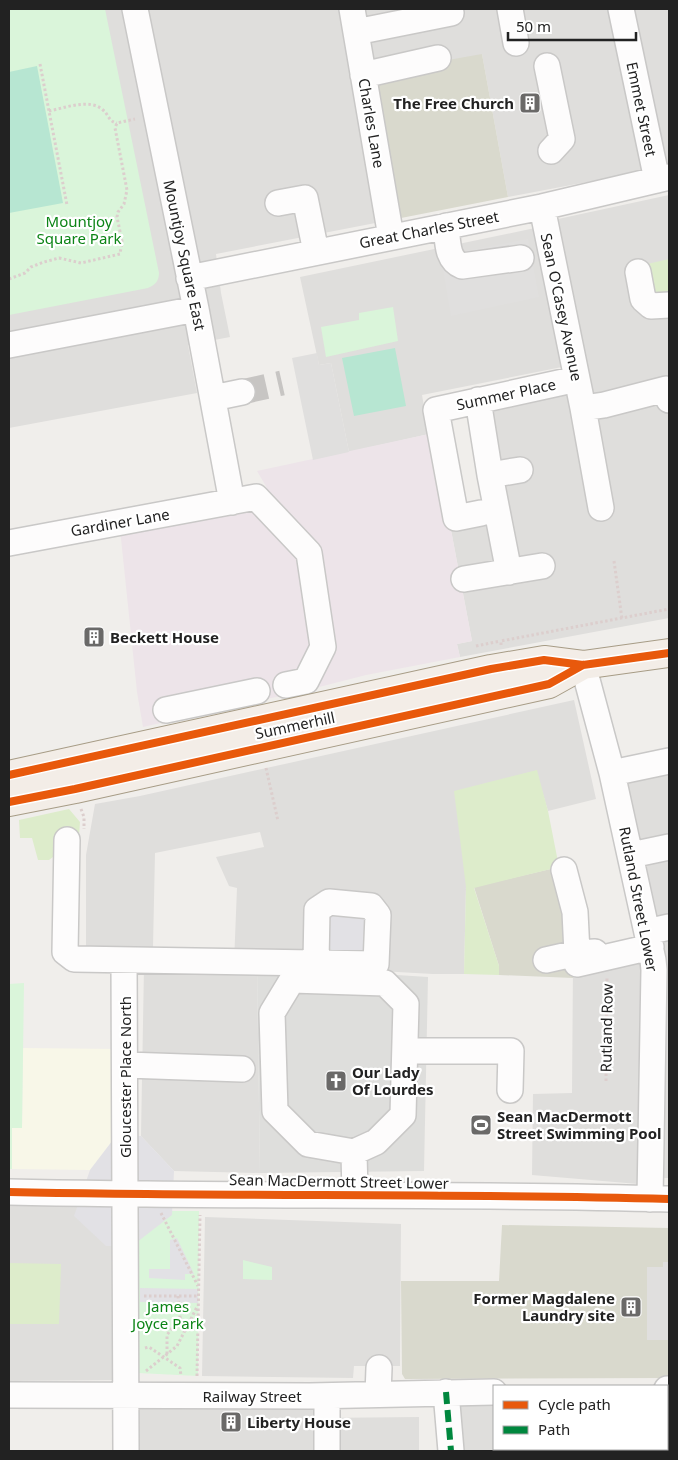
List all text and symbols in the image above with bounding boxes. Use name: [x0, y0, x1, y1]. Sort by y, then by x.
scale bar: [508, 10, 636, 42]
text: 50 m: [516, 16, 551, 36]
street label: Emmet Street: [622, 60, 662, 159]
street label: Charles Lane: [354, 77, 390, 169]
building icon: The Free Church: [518, 91, 542, 115]
place label: The Free Church: [393, 93, 514, 113]
street label: Mountjoy Square East: [159, 178, 211, 333]
street label: Great Charles Street: [358, 206, 501, 252]
park label: Mountjoy Square Park: [36, 211, 122, 248]
street label: Sean O'Casey Avenue: [537, 231, 587, 383]
street label: Summer Place: [454, 374, 558, 414]
street label: Gardiner Lane: [69, 503, 171, 541]
building icon: Beckett House: [82, 625, 106, 649]
place label: Beckett House: [110, 627, 219, 647]
street label: Summerhill: [253, 707, 337, 743]
street label: Rutland Street Lower: [615, 825, 663, 973]
street label: Rutland Row: [595, 983, 617, 1072]
street label: Gloucester Place North: [115, 996, 135, 1158]
place label: Our Lady Of Lourdes: [352, 1062, 433, 1099]
church icon: Our Lady Of Lourdes: [324, 1069, 348, 1093]
place label: Sean MacDermott Street Swimming Pool: [497, 1106, 662, 1143]
sports icon: Sean MacDermott Street Swimming Pool: [469, 1113, 493, 1137]
street label: Sean MacDermott Street Lower: [229, 1169, 449, 1193]
place label: Former Magdalene Laundry site: [473, 1288, 615, 1325]
building icon: Former Magdalene Laundry site: [619, 1295, 643, 1319]
park label: James Joyce Park: [130, 1296, 204, 1333]
legend: [493, 1385, 668, 1450]
street label: Railway Street: [202, 1386, 302, 1406]
text: Cycle path: [538, 1394, 611, 1414]
building icon: Liberty House: [219, 1410, 243, 1434]
place label: Liberty House: [247, 1412, 351, 1432]
text: Path: [538, 1419, 570, 1439]

